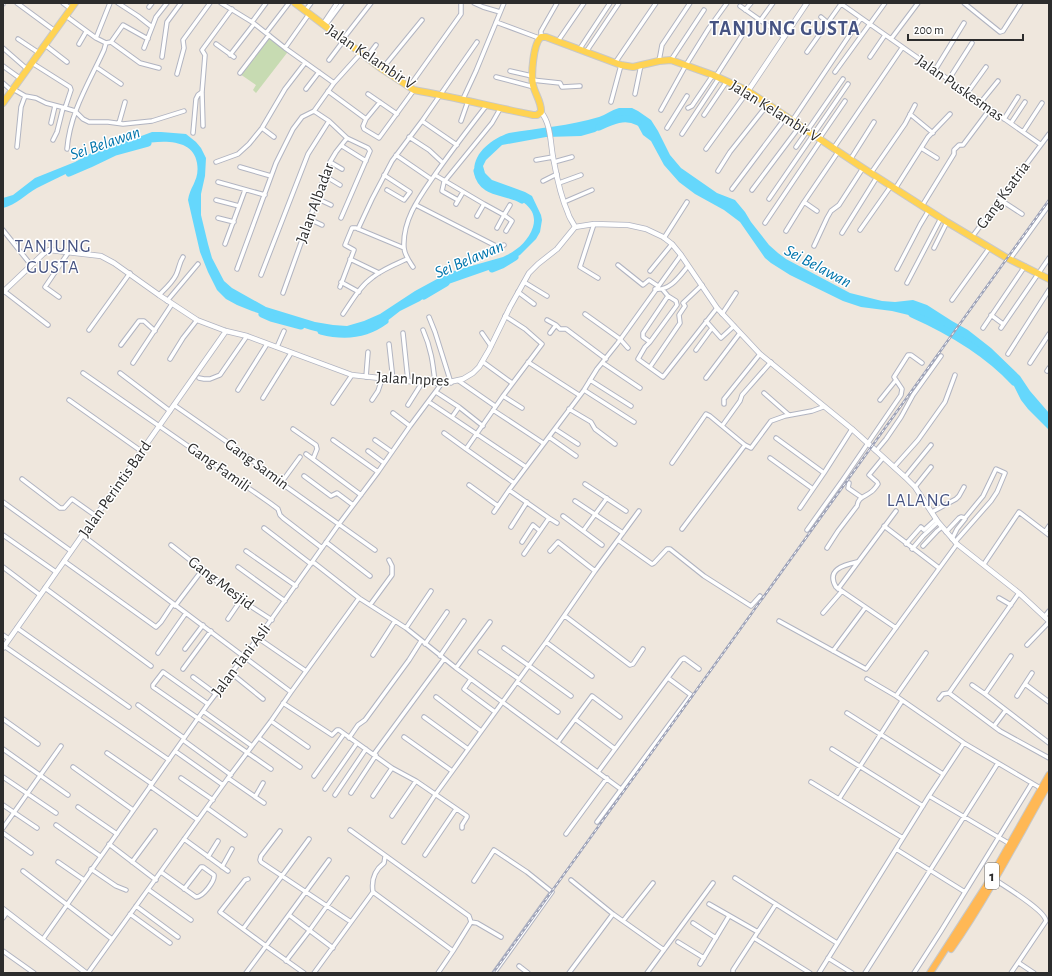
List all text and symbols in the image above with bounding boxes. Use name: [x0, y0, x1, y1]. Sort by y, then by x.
scale bar: [908, 16, 1023, 42]
district label: TANJUNG GUSTA: [709, 19, 861, 39]
street label: Jalan Kelambir V: [324, 22, 418, 92]
text: 200 m: [914, 24, 944, 36]
street label: Jalan Puskesmas: [913, 52, 1007, 124]
street label: Jalan Kelambir V: [727, 77, 823, 145]
water label: Sei Belawan: [68, 123, 142, 163]
street label: Gang Ksatria: [973, 158, 1033, 232]
street label: Jalan Albadar: [293, 160, 337, 245]
water label: Sei Belawan: [432, 237, 506, 281]
district label: TANJUNG GUSTA: [14, 238, 92, 277]
water label: Sei Belawan: [782, 241, 854, 291]
street label: Jalan Inpres: [376, 369, 450, 389]
street label: Gang Samin: [222, 436, 292, 492]
street label: Jalan Perintis Bard: [76, 438, 154, 540]
street label: Gang Famili: [184, 439, 254, 495]
district label: LALANG: [887, 492, 951, 510]
street label: Gang Mesjid: [185, 553, 257, 613]
street label: Jalan Tani Asli: [209, 621, 273, 699]
road number: 1: [985, 863, 999, 889]

